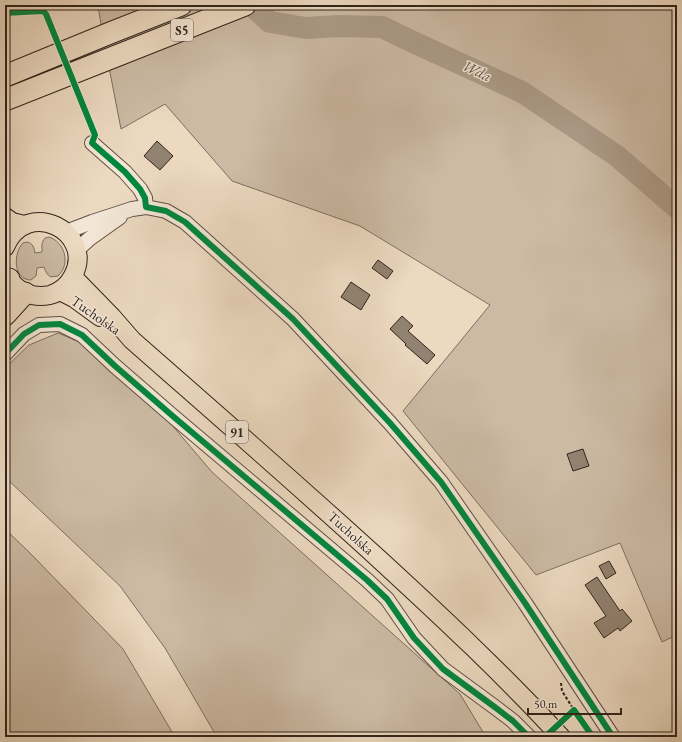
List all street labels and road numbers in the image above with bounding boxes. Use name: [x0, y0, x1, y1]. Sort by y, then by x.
road number: S5: [171, 19, 193, 41]
street label: Tucholska: [68, 291, 125, 339]
road number: 91: [226, 421, 248, 443]
street label: Tucholska: [324, 507, 378, 559]

